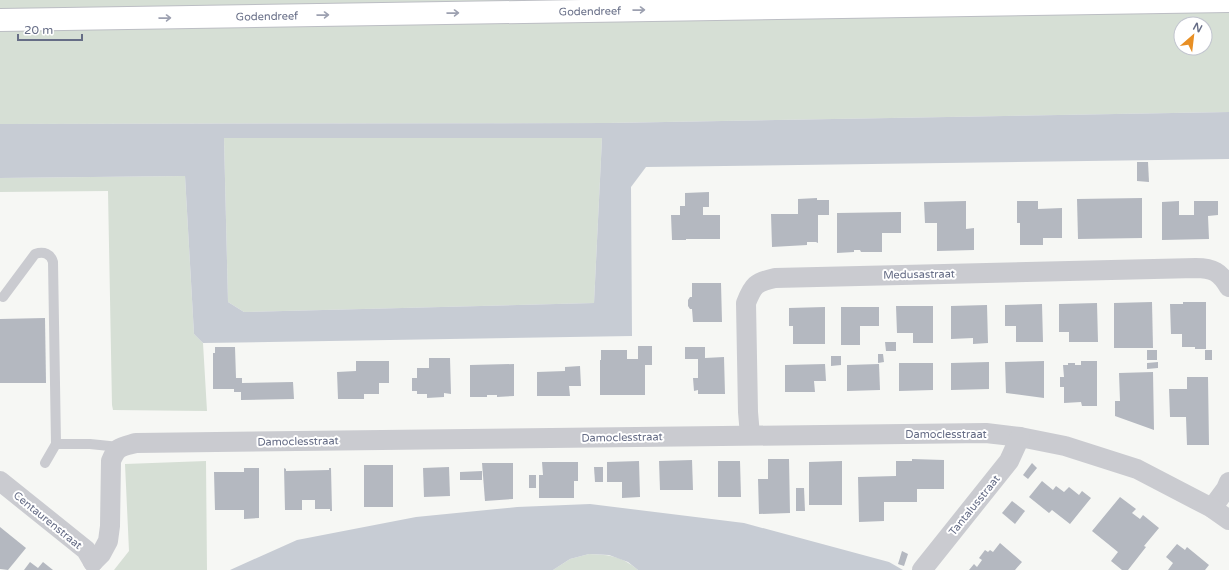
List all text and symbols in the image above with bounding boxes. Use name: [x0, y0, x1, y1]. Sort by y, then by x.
street label: Godendreef: [559, 4, 622, 19]
one-way arrow: [632, 6, 645, 14]
street label: Godendreef: [236, 9, 299, 24]
one-way arrow: [446, 9, 459, 17]
one-way arrow: [316, 11, 329, 19]
one-way arrow: [158, 14, 171, 21]
scale bar: [18, 16, 82, 42]
north arrow: [1173, 16, 1213, 56]
text: N: [1191, 20, 1204, 35]
text: 20 m: [24, 23, 53, 37]
street label: Medusastraat: [883, 267, 955, 282]
street label: Damoclesstraat: [905, 428, 987, 441]
street label: Damoclesstraat: [581, 430, 663, 445]
street label: Damoclesstraat: [257, 434, 339, 449]
street label: Tantalusstraat: [946, 473, 1003, 538]
street label: Centaurenstraat: [11, 489, 85, 552]

